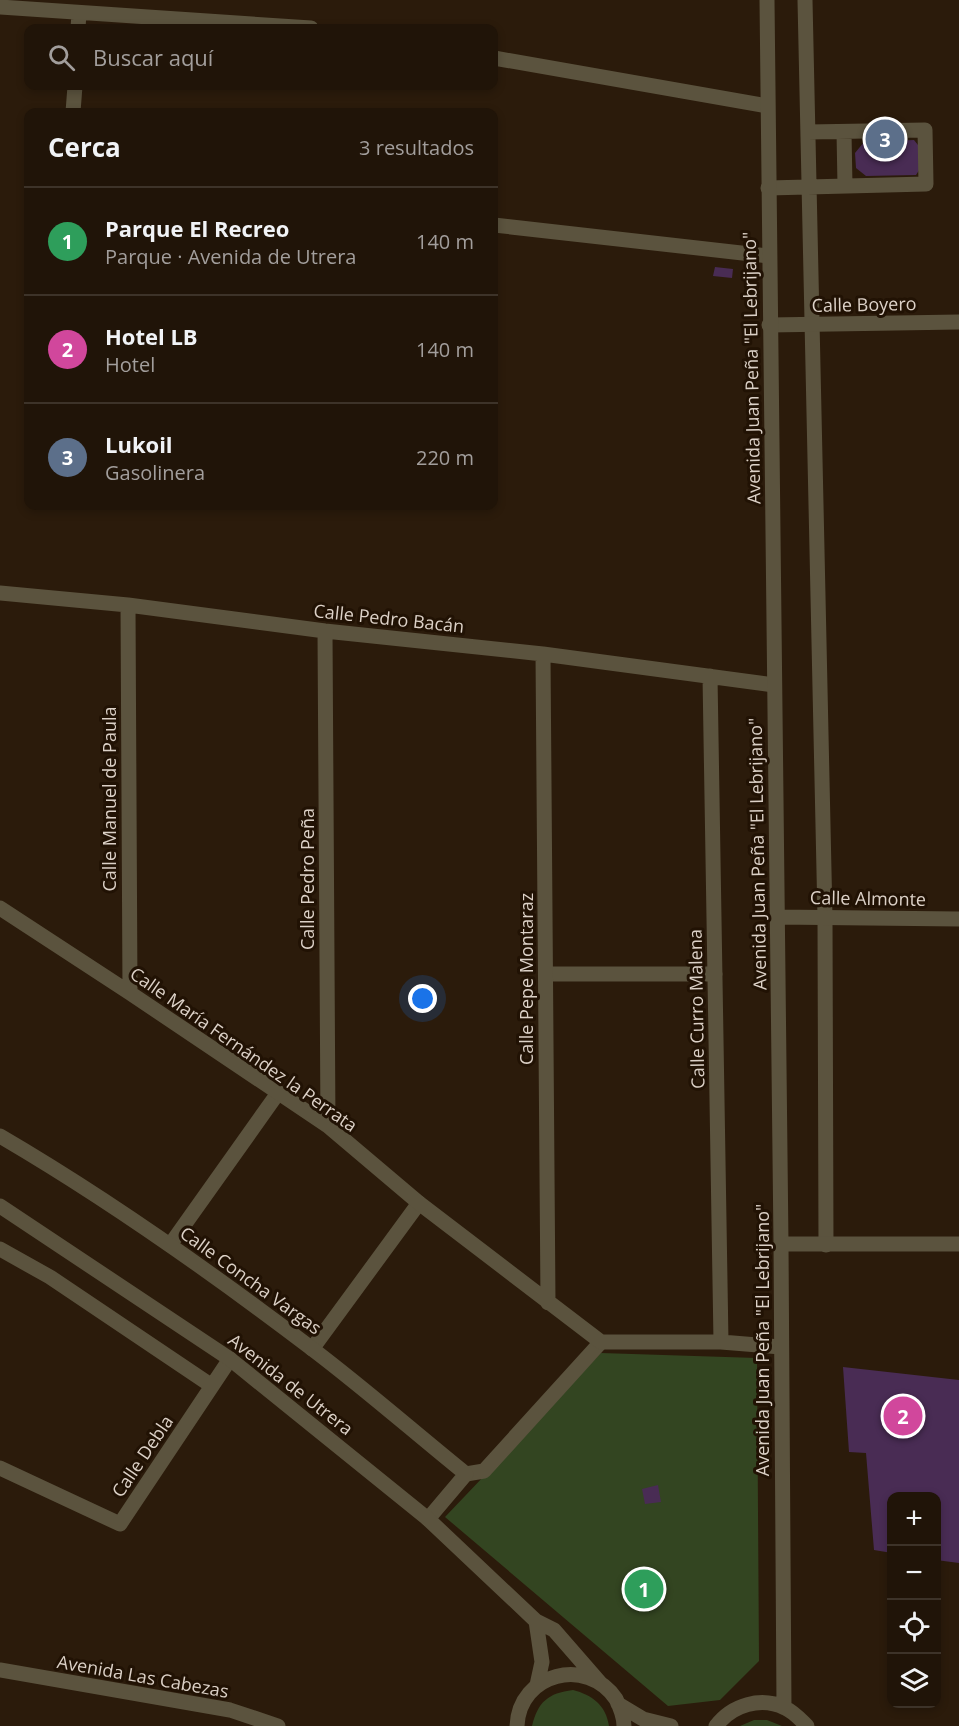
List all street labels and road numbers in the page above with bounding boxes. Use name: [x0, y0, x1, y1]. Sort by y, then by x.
street label: Avenida Juan Peña "El Lebrijano": [737, 232, 765, 504]
street label: Calle Boyero: [811, 291, 917, 317]
street label: Calle Pedro Bacán: [313, 598, 465, 638]
street label: Calle Manuel de Paula: [97, 706, 121, 892]
street label: Avenida Juan Peña "El Lebrijano": [743, 718, 771, 990]
street label: Calle Pedro Peña: [295, 808, 319, 950]
street label: Calle Almonte: [810, 885, 926, 911]
street label: Calle Pepe Montaraz: [514, 893, 538, 1065]
street label: Calle Curro Malena: [683, 929, 709, 1089]
street label: Calle María Fernández la Perrata: [126, 961, 362, 1137]
street label: Avenida Juan Peña "El Lebrijano": [750, 1204, 774, 1476]
street label: Calle Concha Vargas: [176, 1221, 326, 1339]
street label: Avenida de Utrera: [224, 1328, 358, 1440]
street label: Calle Debla: [106, 1410, 178, 1502]
street label: Avenida Las Cabezas: [55, 1649, 231, 1703]

